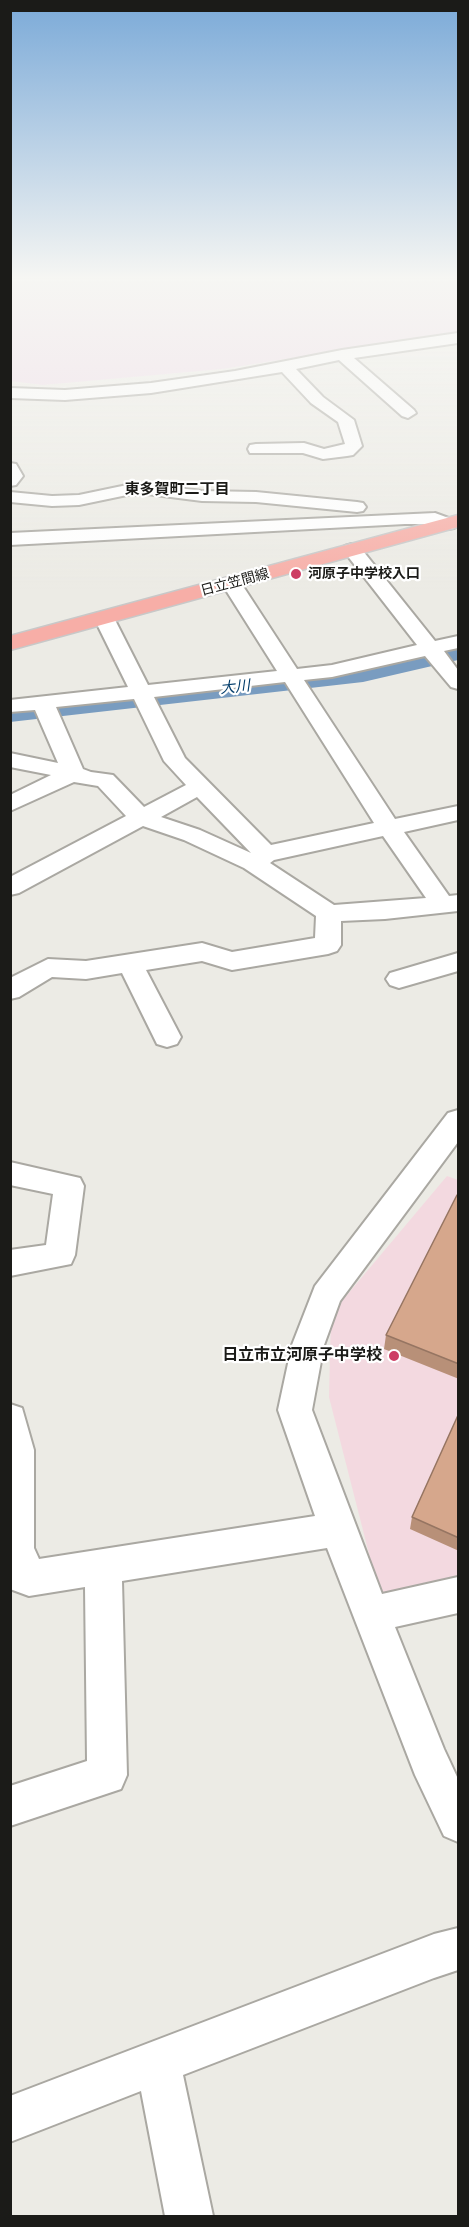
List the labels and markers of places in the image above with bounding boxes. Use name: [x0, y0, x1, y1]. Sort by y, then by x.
place label: 河原子中学校入口: [308, 566, 420, 582]
marker: 河原子中学校入口: [289, 567, 303, 581]
place label: 日立市立河原子中学校: [222, 1346, 382, 1366]
marker: 日立市立河原子中学校: [387, 1349, 401, 1363]

